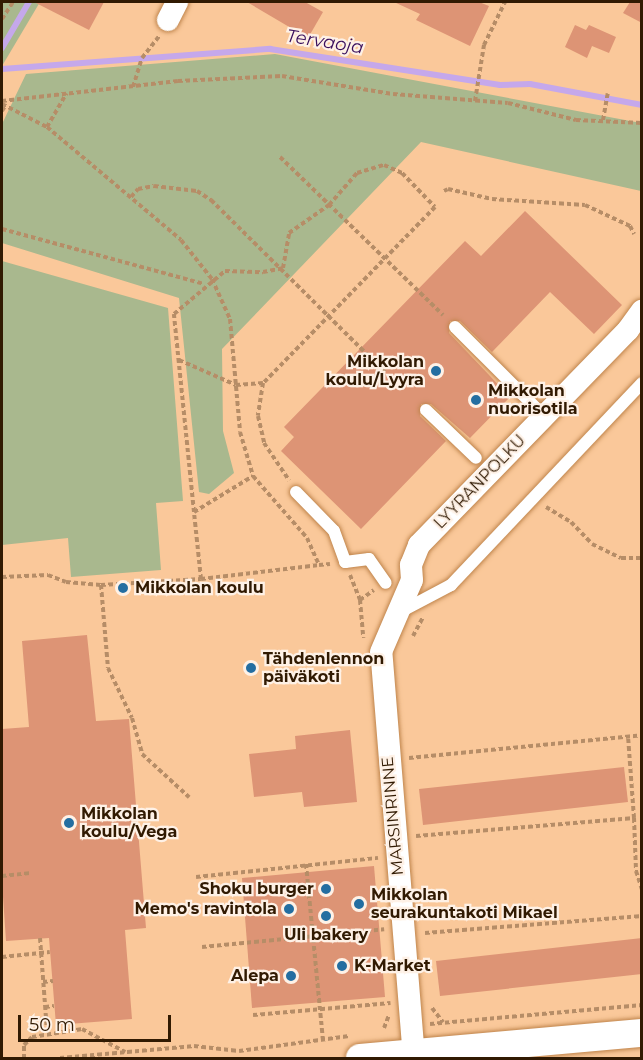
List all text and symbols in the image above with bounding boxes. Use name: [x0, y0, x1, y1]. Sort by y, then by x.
water label: Tervaoja: [285, 25, 365, 59]
place label: Mikkolan koulu/Lyyra: [326, 352, 424, 390]
marker: Mikkolan koulu/Lyyra: [429, 364, 443, 378]
place label: Mikkolan nuorisotila: [488, 381, 578, 419]
marker: Mikkolan nuorisotila: [469, 393, 483, 407]
street label: LYYRANPOLKU: [430, 431, 530, 533]
place label: Mikkolan koulu: [135, 578, 264, 598]
marker: Mikkolan koulu: [116, 581, 130, 595]
place label: Tähdenlennon päiväkoti: [263, 649, 384, 687]
marker: Tähdenlennon päiväkoti: [244, 661, 258, 675]
street label: MARSINRINNE: [378, 756, 408, 876]
place label: Mikkolan koulu/Vega: [81, 804, 177, 842]
marker: Mikkolan koulu/Vega: [62, 816, 76, 830]
place label: Shoku burger: [199, 879, 314, 899]
marker: Shoku burger: [319, 882, 333, 896]
place label: Mikkolan seurakuntakoti Mikael: [371, 885, 558, 923]
marker: Mikkolan seurakuntakoti Mikael: [352, 897, 366, 911]
place label: Memo's ravintola: [135, 899, 277, 919]
marker: Memo's ravintola: [282, 902, 296, 916]
marker: Uli bakery: [319, 909, 333, 923]
place label: Uli bakery: [284, 925, 368, 945]
place label: K-Market: [354, 956, 431, 976]
marker: K-Market: [335, 959, 349, 973]
place label: Alepa: [231, 966, 279, 986]
marker: Alepa: [284, 969, 298, 983]
scale bar: [21, 1003, 174, 1041]
text: 50 m: [29, 1014, 75, 1036]

